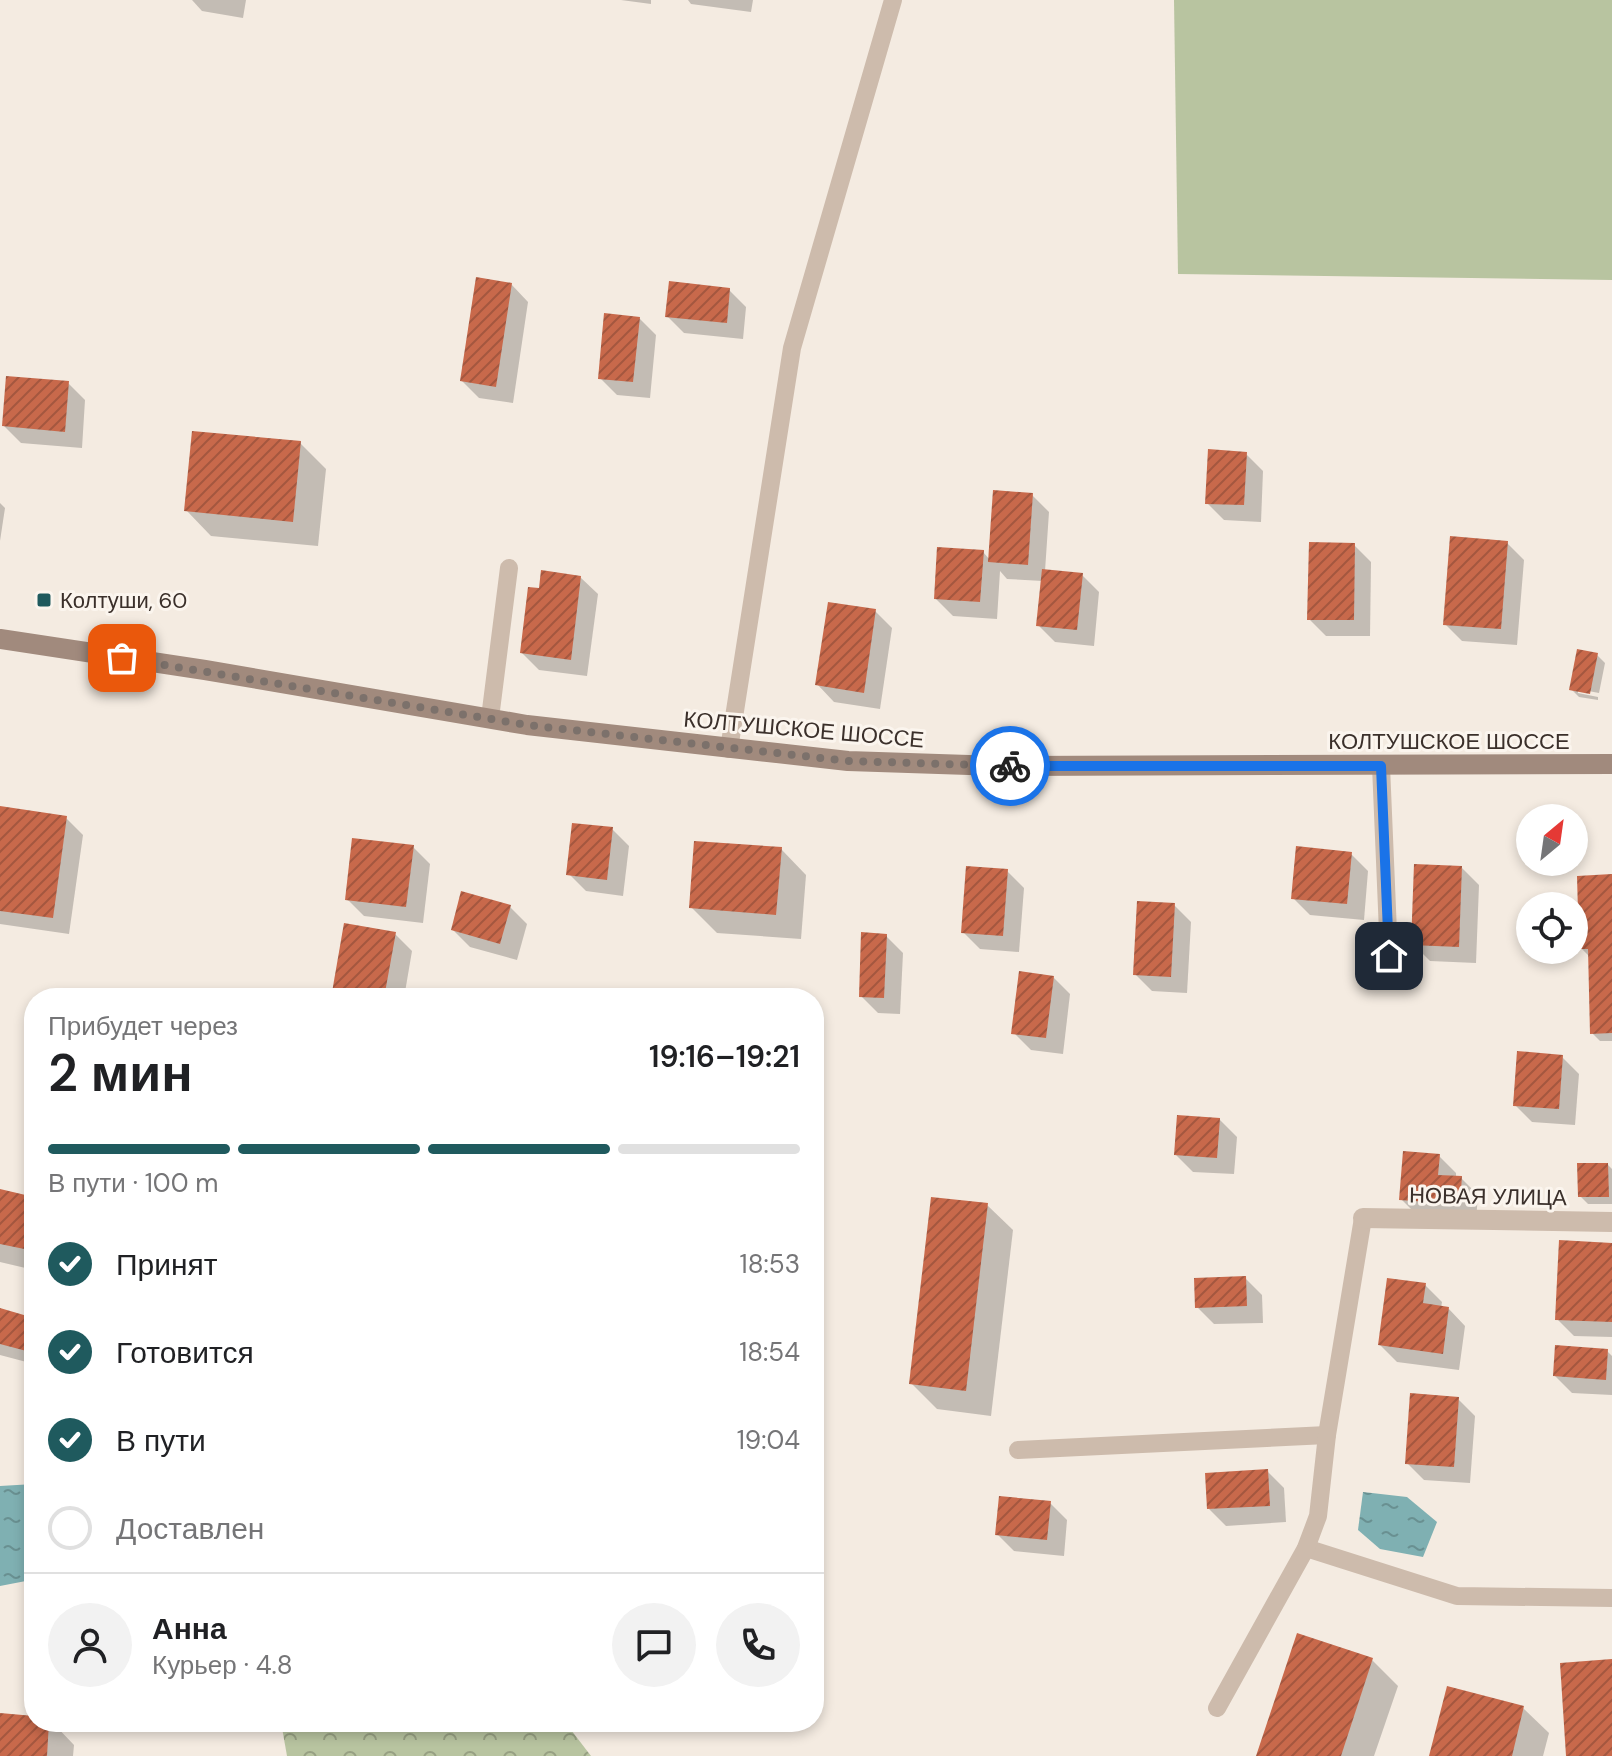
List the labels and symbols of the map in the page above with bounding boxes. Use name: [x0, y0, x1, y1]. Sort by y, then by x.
place label: Колтуши, 60: [60, 586, 187, 615]
marker: Колтуши, 60: [35, 591, 53, 609]
pin: [88, 624, 156, 692]
street label: КОЛТУШСКОЕ ШОССЕ: [683, 705, 925, 754]
courier: [970, 726, 1050, 806]
street label: КОЛТУШСКОЕ ШОССЕ: [1328, 727, 1570, 756]
north arrow: [1516, 804, 1588, 876]
pin: [1355, 922, 1423, 990]
street label: НОВАЯ УЛИЦА: [1409, 1181, 1567, 1212]

